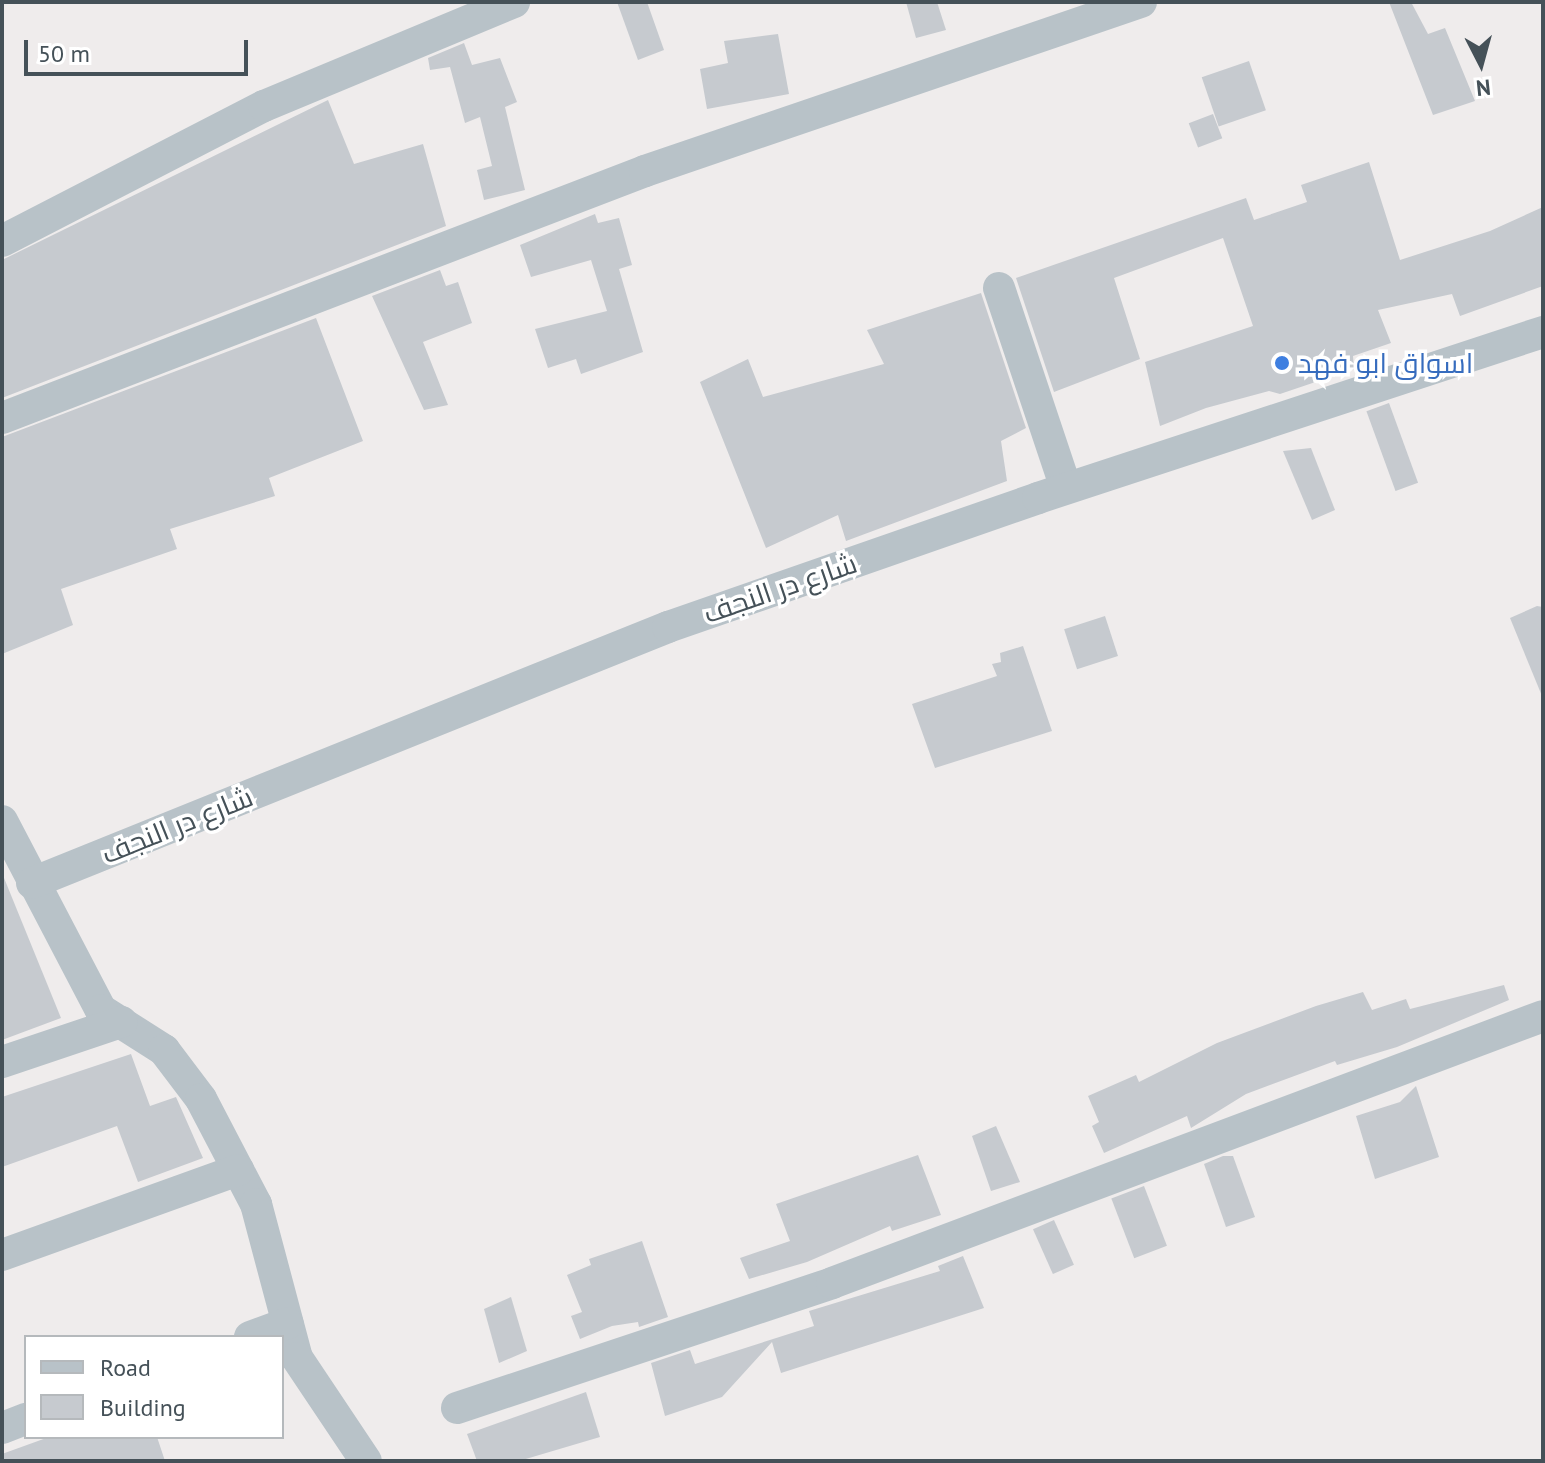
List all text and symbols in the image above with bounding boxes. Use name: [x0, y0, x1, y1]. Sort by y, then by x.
scale bar: [28, 24, 252, 74]
north arrow: [1441, 24, 1521, 104]
text: 50 m: [38, 38, 90, 69]
text: N: [1475, 73, 1492, 103]
place label: اسواق ابو فهد: [1298, 346, 1473, 380]
marker: اسواق ابو فهد: [1273, 354, 1291, 372]
street label: شارع در النجف: [699, 546, 861, 630]
street label: شارع در النجف: [97, 779, 257, 871]
legend: [24, 1335, 284, 1439]
text: Road: [100, 1352, 151, 1383]
text: Building: [100, 1392, 186, 1423]

